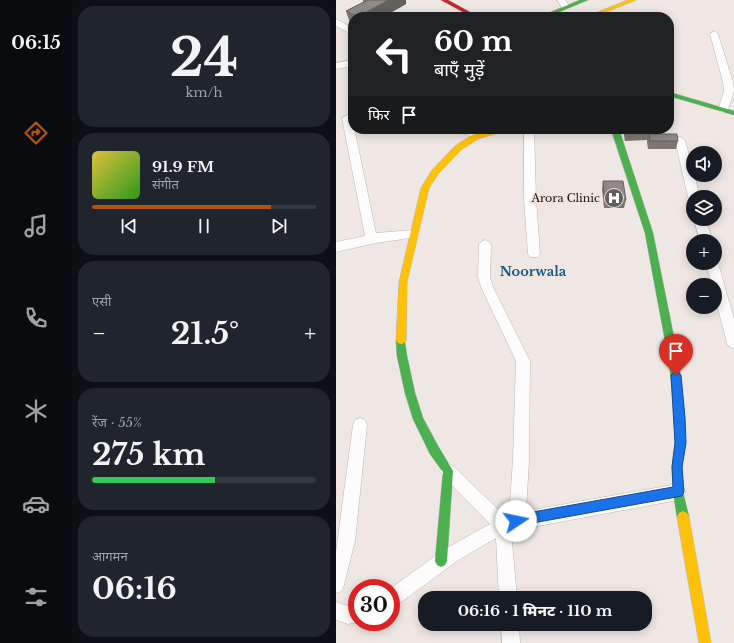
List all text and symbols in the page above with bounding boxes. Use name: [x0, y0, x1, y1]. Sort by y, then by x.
text: 60 m: [434, 24, 512, 59]
text: 24: [170, 26, 238, 90]
icon: left: [368, 28, 420, 80]
text: 06:15: [11, 32, 61, 54]
text: बाएँ मुड़ें: [434, 59, 484, 81]
text: km/h: [186, 84, 222, 101]
icon: arrive: [398, 104, 420, 126]
text: फिर: [368, 105, 390, 124]
icon: directions: [22, 119, 50, 147]
map controls: [686, 146, 722, 314]
button: sound: [686, 146, 722, 182]
text: 91.9 FM: [152, 157, 214, 176]
text: संगीत: [152, 176, 179, 193]
hospital icon: Arora Clinic: [603, 187, 625, 209]
button: layers: [686, 190, 722, 226]
place label: Arora Clinic: [530, 191, 600, 205]
icon: music: [22, 212, 50, 240]
icon: previous: [118, 215, 140, 237]
icon: pause: [193, 215, 215, 237]
icon: next: [268, 215, 290, 237]
button: +: [686, 234, 722, 270]
district label: Noorwala: [500, 263, 567, 280]
button: −: [686, 278, 722, 314]
text: एसी: [92, 293, 111, 310]
icon: phone: [22, 304, 50, 332]
text: 21.5°: [171, 315, 239, 352]
text: −: [92, 320, 106, 347]
text: +: [304, 320, 316, 347]
pin: [659, 334, 693, 375]
icon: arrive: [665, 340, 687, 362]
icon: climate: [22, 397, 50, 425]
text: रेंज · 55%: [92, 414, 142, 431]
text: 275 km: [92, 436, 206, 473]
icon: car: [22, 490, 50, 518]
position arrow: [495, 500, 537, 542]
text: आगमन: [92, 548, 128, 565]
text: 06:16: [92, 570, 177, 607]
speed limit sign: 30: [348, 579, 400, 631]
icon: filters: [22, 583, 50, 611]
text: 06:16 · 1 मिनट · 110 m: [458, 601, 612, 620]

